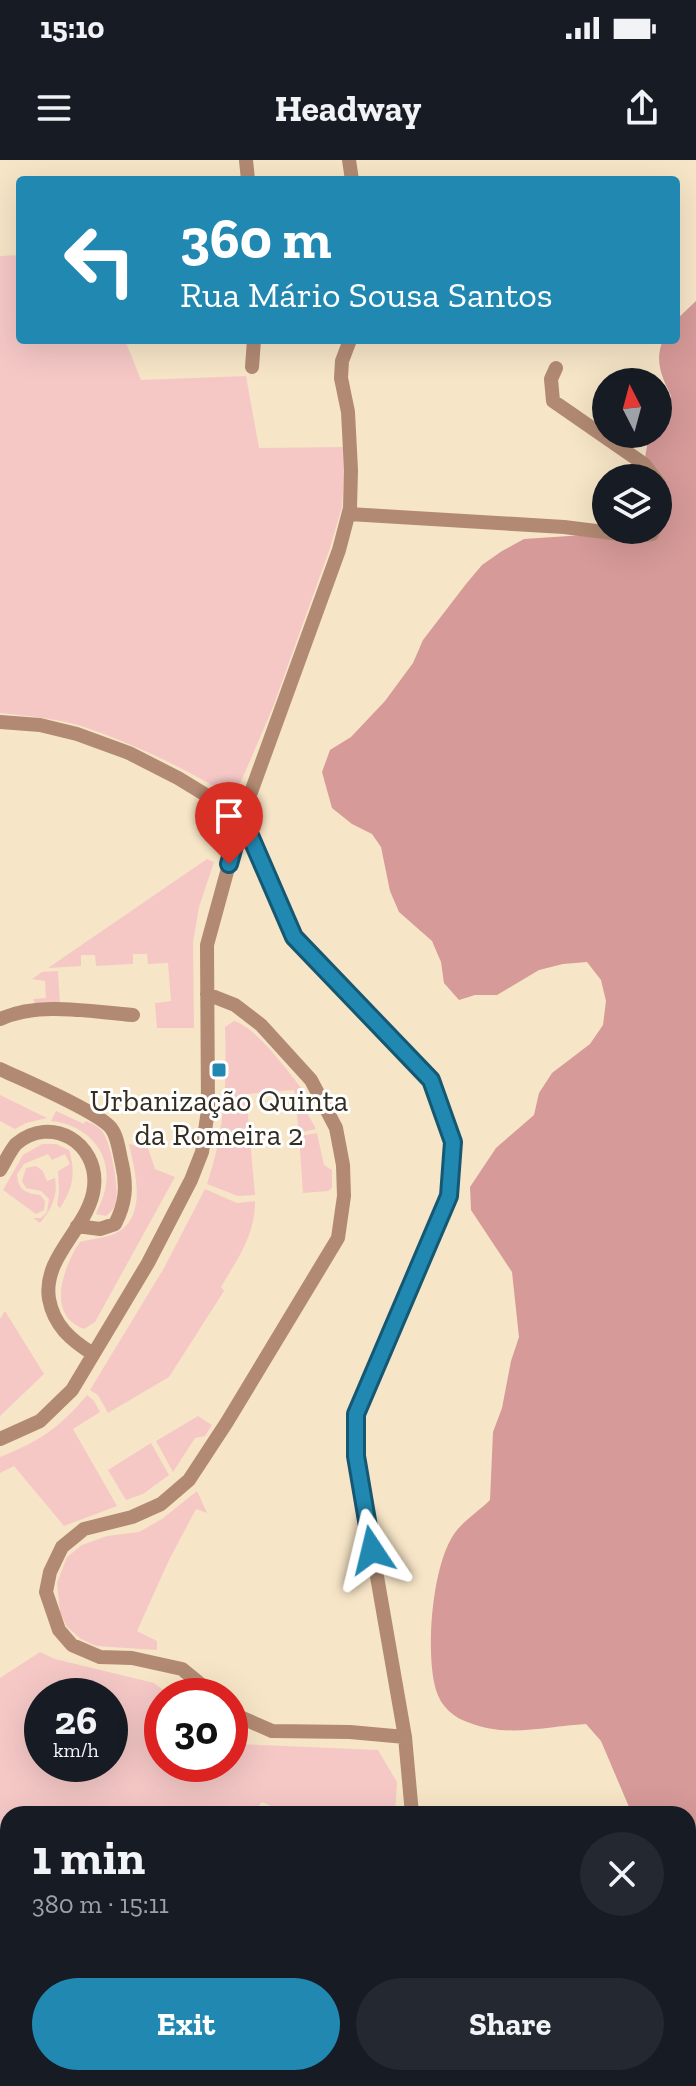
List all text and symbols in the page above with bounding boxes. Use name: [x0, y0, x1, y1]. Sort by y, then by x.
text: 15:10: [40, 10, 105, 46]
icon: menu: [32, 86, 76, 130]
icon: share: [620, 86, 664, 130]
text: Headway: [275, 87, 421, 130]
text: 360 m: [180, 205, 332, 272]
icon: left: [48, 208, 152, 312]
text: Rua Mário Sousa Santos: [180, 273, 553, 316]
north arrow: [592, 368, 672, 448]
map controls: [592, 368, 672, 544]
button: layers: [592, 464, 672, 544]
pin: [195, 782, 263, 864]
icon: arrive: [207, 794, 251, 838]
marker: Urbanização Quinta da Romeira 2: [210, 1061, 228, 1079]
place label: Urbanização Quinta da Romeira 2: [90, 1083, 348, 1153]
position arrow: [330, 1508, 414, 1592]
speed limit sign: 30: [144, 1678, 248, 1782]
text: 26: [55, 1696, 97, 1744]
text: km/h: [53, 1738, 99, 1762]
text: 1 min: [32, 1829, 145, 1886]
button: close: [580, 1832, 664, 1916]
text: 380 m · 15:11: [32, 1888, 169, 1920]
button: Exit: [32, 1978, 340, 2070]
button: Share: [356, 1978, 664, 2070]

